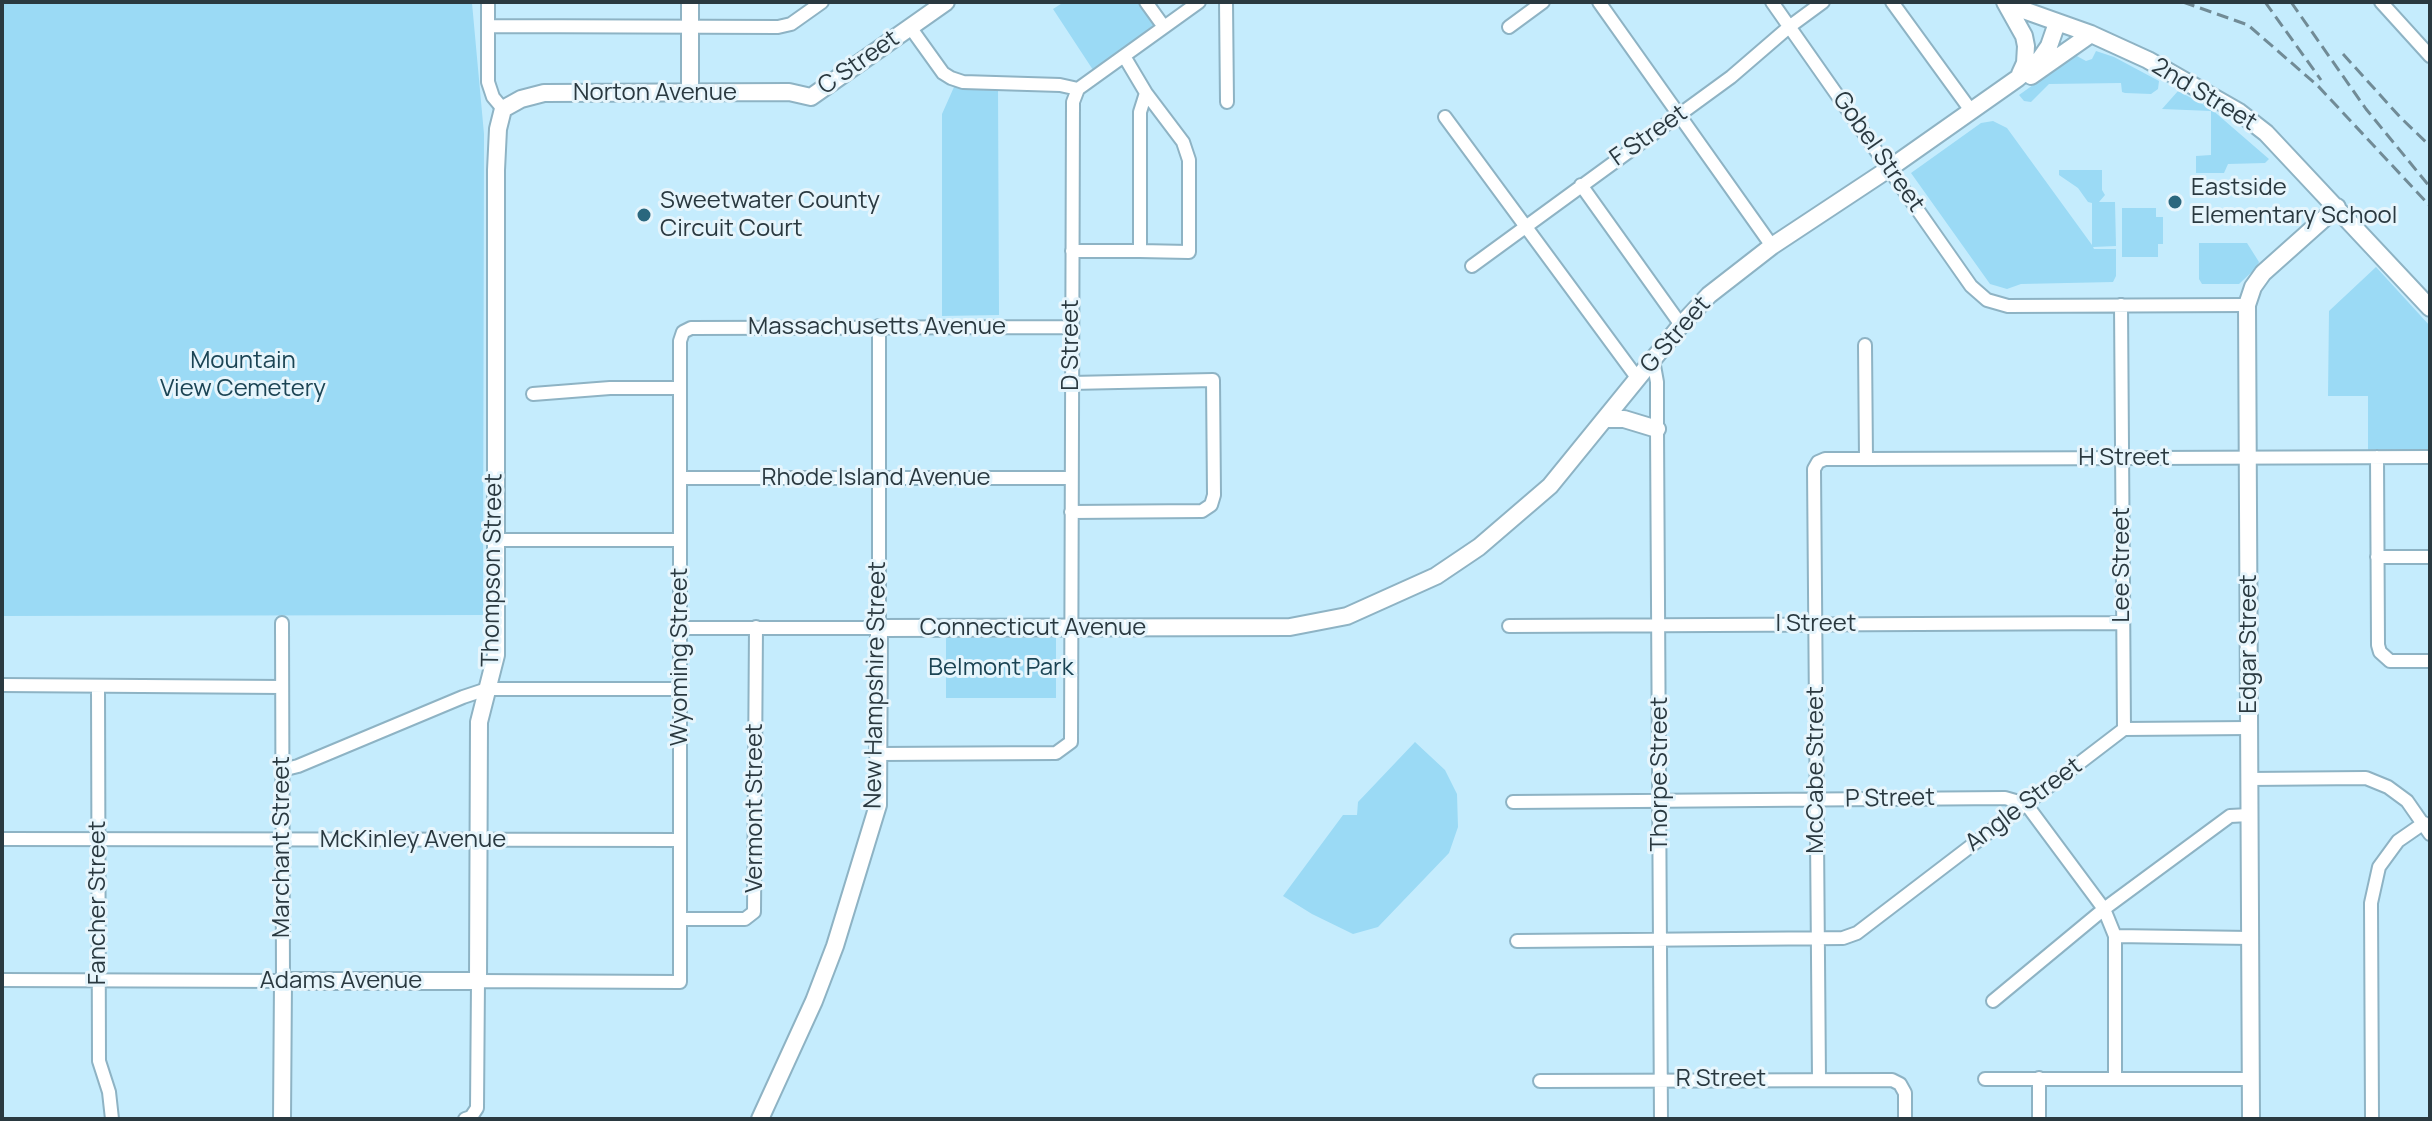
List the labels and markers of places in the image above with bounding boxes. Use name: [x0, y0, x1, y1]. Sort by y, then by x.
place label: Eastside Elementary School: [2191, 174, 2397, 230]
place label: Sweetwater County Circuit Court: [660, 187, 880, 243]
marker: Eastside Elementary School: [2166, 193, 2184, 211]
marker: Sweetwater County Circuit Court: [635, 206, 653, 224]

